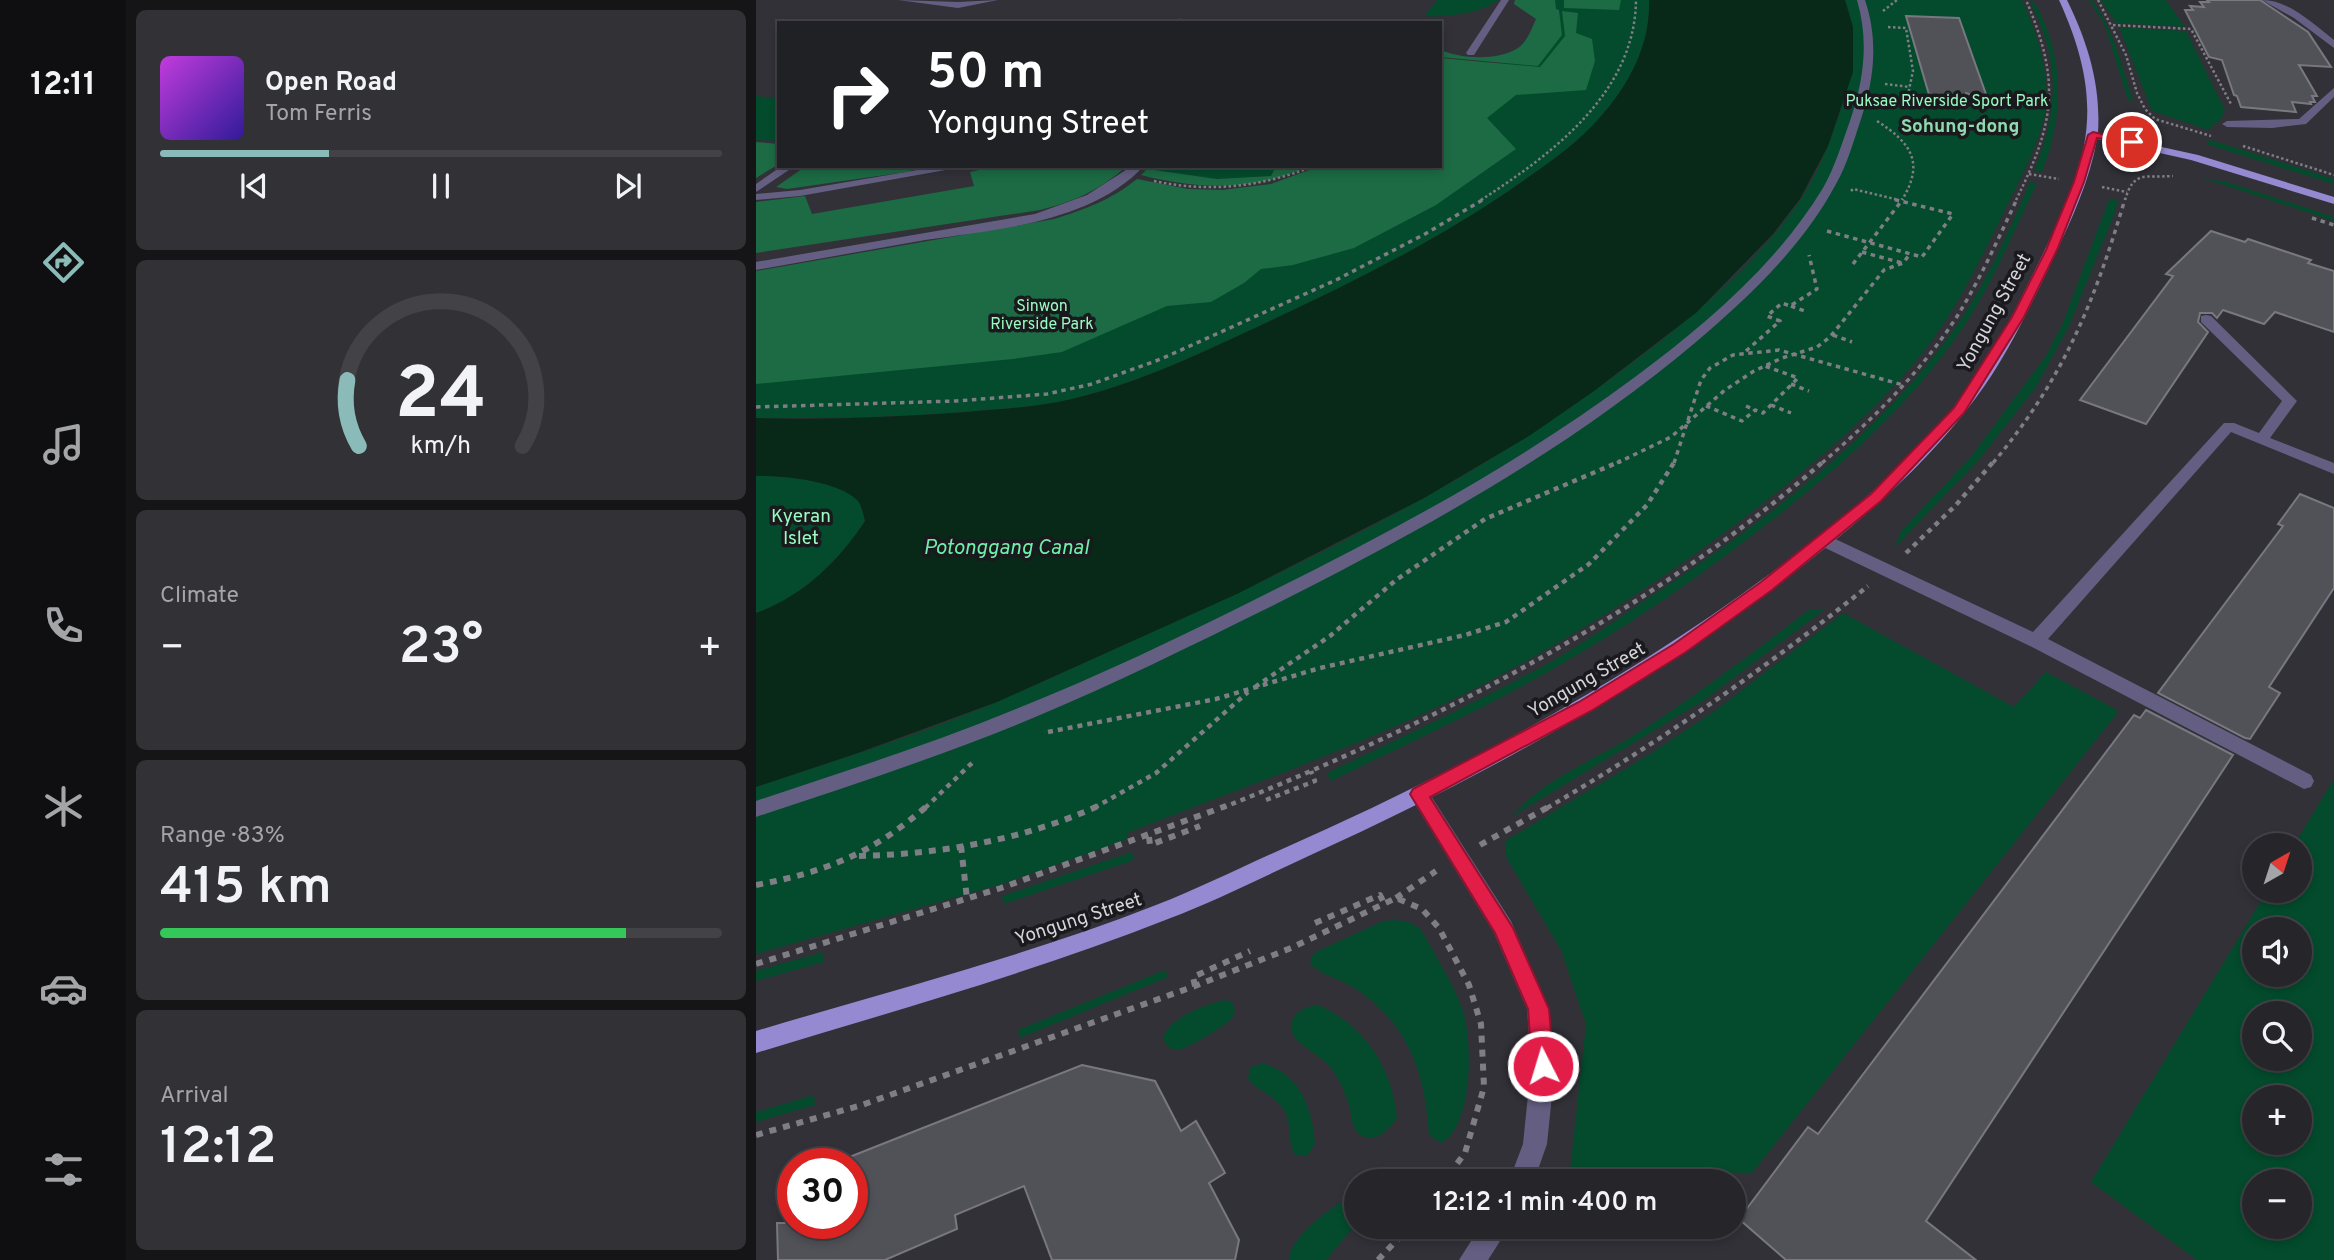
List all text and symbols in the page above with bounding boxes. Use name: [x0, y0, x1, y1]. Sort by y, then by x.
text: 50 m: [927, 44, 1044, 106]
icon: right: [812, 49, 903, 140]
text: 12:11: [30, 66, 96, 106]
text: Open Road: [265, 67, 397, 100]
park label: Puksae Riverside Sport Park: [1846, 92, 2049, 112]
text: Tom Ferris: [265, 100, 372, 129]
text: Yongung Street: [927, 105, 1149, 145]
pin: [2102, 112, 2162, 172]
district label: Sohung-dong: [1901, 115, 2019, 139]
icon: arrive: [2113, 123, 2151, 161]
icon: previous: [235, 167, 273, 205]
icon: pause: [422, 167, 460, 205]
icon: next: [609, 167, 647, 205]
icon: directions: [39, 238, 88, 287]
street label: Yongung Street: [1952, 249, 2037, 376]
park label: Sinwon Riverside Park: [990, 297, 1094, 335]
text: 24: [395, 352, 487, 444]
icon: music: [39, 420, 88, 469]
text: km/h: [411, 431, 471, 463]
park label: Kyeran Islet: [771, 505, 831, 551]
water label: Potonggang Canal: [923, 535, 1090, 562]
text: Climate: [160, 582, 239, 611]
icon: phone: [39, 601, 88, 650]
text: 23°: [399, 616, 483, 682]
text: −: [160, 625, 185, 674]
text: +: [697, 625, 722, 674]
street label: Yongung Street: [1524, 637, 1650, 724]
icon: climate: [39, 782, 88, 831]
text: Range · 83%: [160, 822, 285, 851]
north arrow: [2242, 833, 2312, 903]
map controls: [2242, 833, 2312, 1239]
text: 415 km: [160, 856, 332, 922]
street label: Yongung Street: [1012, 888, 1145, 952]
button: sound: [2242, 917, 2312, 987]
icon: car: [39, 964, 88, 1013]
button: search: [2242, 1001, 2312, 1071]
position arrow: [1506, 1029, 1580, 1103]
text: Arrival: [160, 1082, 229, 1111]
button: +: [2242, 1085, 2312, 1155]
text: 12:12: [160, 1116, 277, 1182]
icon: filters: [39, 1145, 88, 1194]
speed limit sign: 30: [777, 1148, 868, 1239]
button: −: [2242, 1169, 2312, 1239]
text: 12:12 · 1 min · 400 m: [1433, 1187, 1657, 1220]

